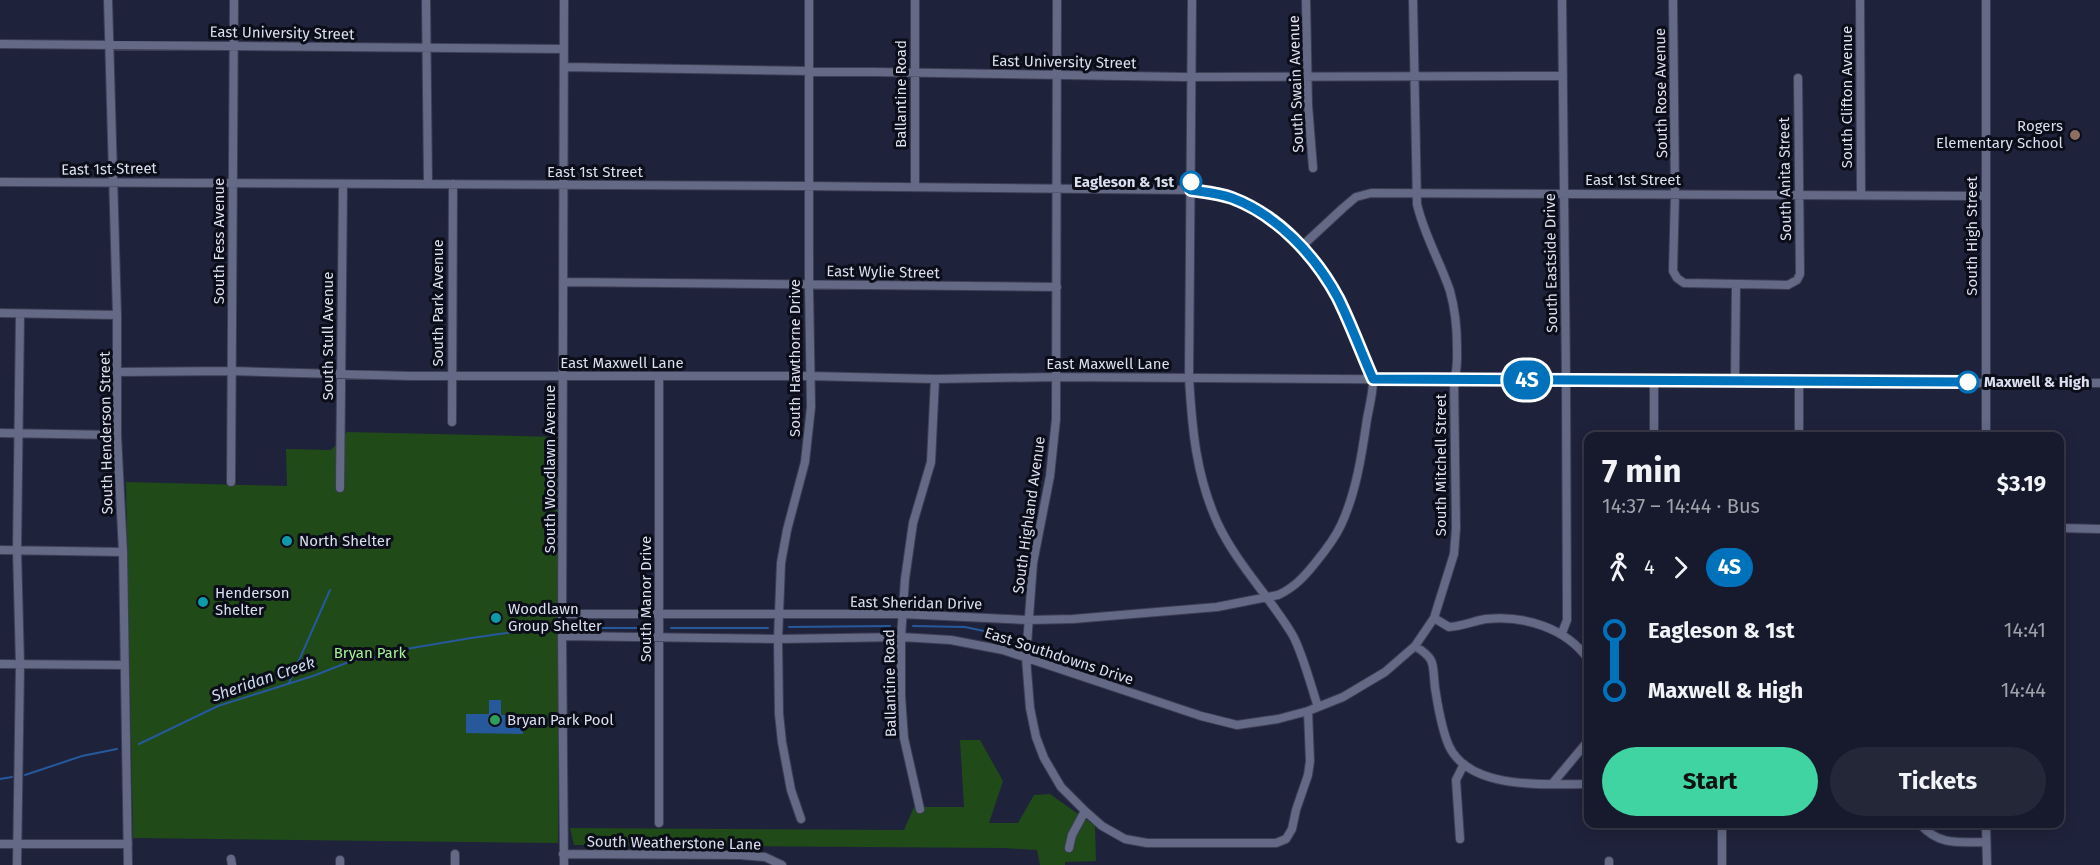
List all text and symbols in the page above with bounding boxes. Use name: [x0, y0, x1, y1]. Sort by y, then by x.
street label: South Swain Avenue: [1285, 15, 1307, 153]
street label: East University Street: [209, 23, 355, 43]
street label: South Clifton Avenue: [1838, 26, 1856, 168]
street label: South Rose Avenue: [1651, 28, 1671, 158]
street label: Ballantine Road: [892, 40, 910, 148]
street label: East University Street: [991, 52, 1137, 72]
street label: South Anita Street: [1775, 116, 1795, 241]
place label: Rogers Elementary School: [1936, 117, 2064, 152]
marker: Rogers Elementary School: [2068, 128, 2082, 142]
street label: East 1st Street: [61, 159, 158, 179]
street label: East 1st Street: [547, 163, 643, 181]
marker: Eagleson & 1st: [1180, 171, 1202, 193]
street label: East 1st Street: [1585, 171, 1681, 189]
place label: Eagleson & 1st: [1074, 173, 1174, 191]
street label: South High Street: [1963, 176, 1981, 296]
street label: South Fess Avenue: [210, 178, 228, 304]
street label: South Eastside Drive: [1541, 193, 1561, 333]
street label: South Park Avenue: [429, 239, 447, 367]
street label: East Wylie Street: [826, 262, 940, 282]
street label: South Stull Avenue: [319, 272, 337, 400]
street label: South Hawthorne Drive: [786, 279, 804, 437]
street label: South Henderson Street: [96, 351, 116, 515]
street label: East Maxwell Lane: [560, 354, 684, 372]
street label: East Maxwell Lane: [1046, 355, 1170, 373]
line badge: 4S: [1500, 360, 1554, 400]
text: 4S: [1515, 367, 1539, 393]
marker: Maxwell & High: [1957, 371, 1979, 393]
place label: Maxwell & High: [1984, 373, 2090, 391]
street label: South Woodlawn Avenue: [541, 385, 559, 553]
street label: South Mitchell Street: [1432, 393, 1450, 536]
street label: South Highland Avenue: [1009, 435, 1049, 595]
text: 7 min: [1602, 451, 1682, 491]
text: $3.19: [1997, 470, 2046, 497]
text: 14:37 – 14:44 · Bus: [1602, 494, 1760, 518]
place label: North Shelter: [299, 532, 391, 550]
marker: North Shelter: [280, 534, 294, 548]
street label: South Manor Drive: [637, 536, 655, 662]
icon: walk: [1602, 551, 1635, 584]
icon: forward: [1664, 551, 1697, 584]
text: 4S: [1718, 554, 1741, 580]
text: 4: [1644, 555, 1655, 579]
place label: Henderson Shelter: [215, 584, 289, 619]
street label: East Sheridan Drive: [850, 593, 982, 613]
marker: Henderson Shelter: [196, 595, 210, 609]
place label: Woodlawn Group Shelter: [508, 600, 602, 635]
marker: Woodlawn Group Shelter: [489, 611, 503, 625]
text: Eagleson & 1st: [1648, 617, 1795, 644]
text: 14:41: [2004, 618, 2046, 642]
street label: East Southdowns Drive: [982, 623, 1136, 689]
street label: Ballantine Road: [880, 629, 900, 737]
park label: Bryan Park: [334, 644, 407, 662]
water label: Sheridan Creek: [208, 652, 317, 706]
text: Maxwell & High: [1648, 677, 1803, 704]
text: 14:44: [2001, 678, 2046, 702]
place label: Bryan Park Pool: [507, 711, 614, 729]
marker: Bryan Park Pool: [488, 713, 502, 727]
button: Start: [1602, 747, 1818, 816]
button: Tickets: [1830, 747, 2046, 816]
street label: South Weatherstone Lane: [587, 832, 761, 854]

